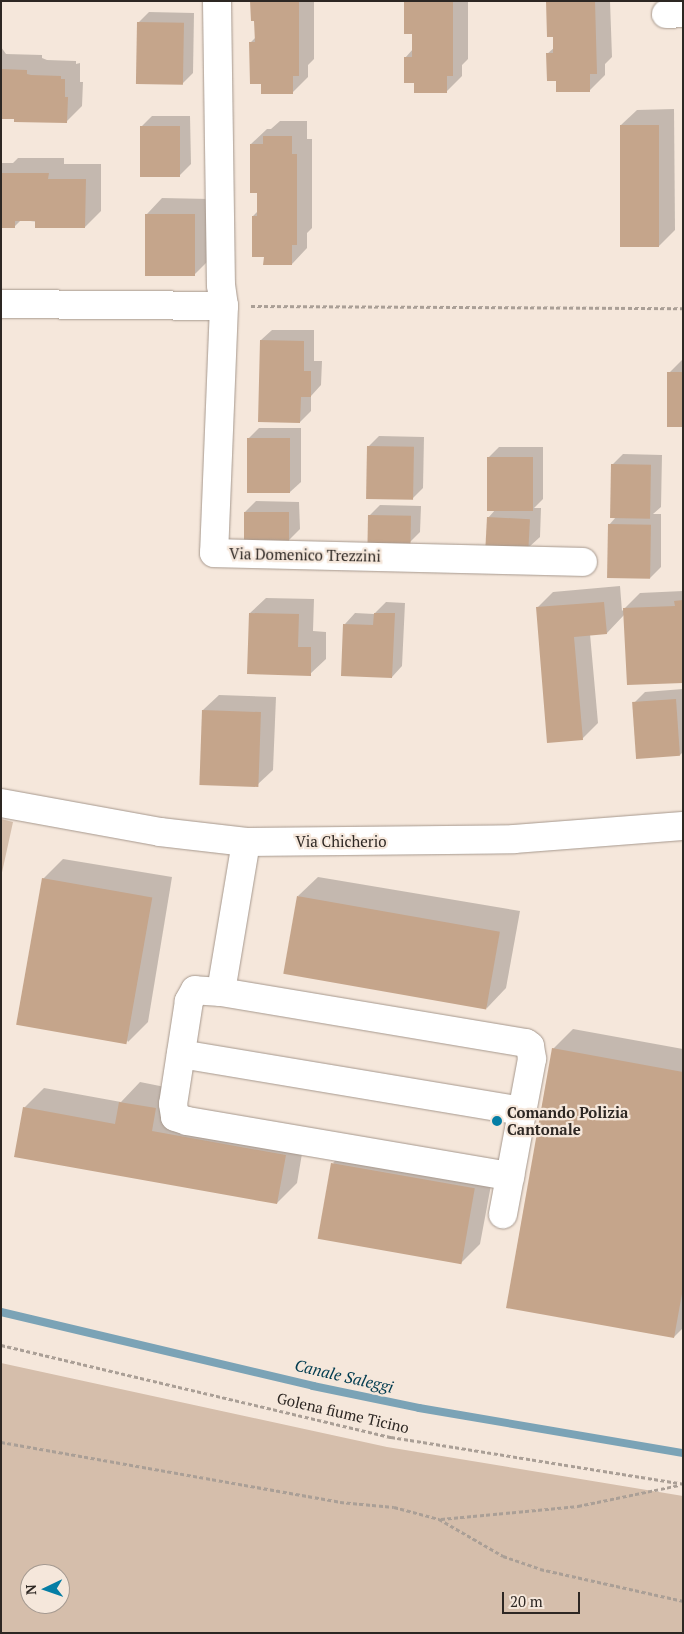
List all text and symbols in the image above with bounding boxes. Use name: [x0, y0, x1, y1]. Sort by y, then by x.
street label: Via Domenico Trezzini: [229, 545, 381, 565]
street label: Via Chicherio: [296, 833, 386, 851]
place label: Comando Polizia Cantonale: [507, 1103, 628, 1138]
marker: Comando Polizia Cantonale: [491, 1115, 503, 1127]
water label: Canale Saleggi: [293, 1355, 395, 1397]
street label: Golena fiume Ticino: [275, 1389, 411, 1437]
north arrow: [20, 1564, 70, 1614]
scale bar: [504, 1582, 582, 1614]
text: N: [21, 1584, 40, 1596]
text: 20 m: [510, 1591, 543, 1611]

